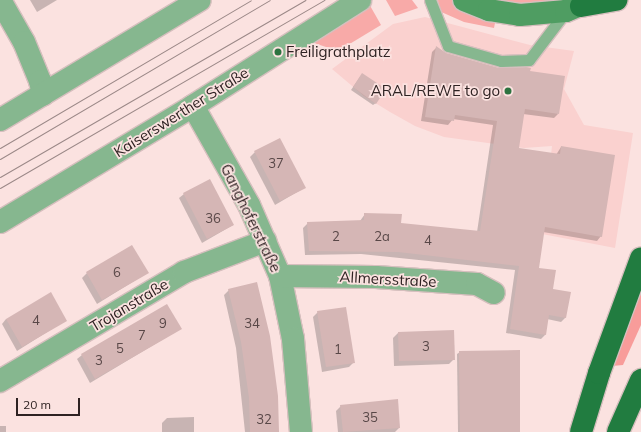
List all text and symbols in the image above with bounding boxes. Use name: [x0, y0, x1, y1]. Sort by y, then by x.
place label: Freiligrathplatz: [286, 43, 391, 61]
marker: Freiligrathplatz: [273, 47, 283, 57]
street label: Kaiserswerther Straße: [110, 63, 252, 161]
place label: ARAL/REWE to go: [371, 82, 500, 100]
marker: ARAL/REWE to go: [503, 86, 513, 96]
house number: 37: [268, 155, 284, 171]
street label: Ganghoferstraße: [217, 161, 285, 275]
house number: 36: [205, 210, 221, 226]
house number: 2: [332, 228, 340, 244]
house number: 2a: [374, 228, 390, 244]
house number: 4: [424, 232, 432, 248]
house number: 6: [113, 264, 121, 280]
street label: Allmersstraße: [339, 267, 437, 291]
street label: Trojanstraße: [87, 275, 171, 335]
house number: 4: [32, 312, 40, 328]
house number: 9: [159, 315, 167, 331]
house number: 34: [244, 315, 260, 331]
house number: 7: [138, 327, 146, 343]
house number: 3: [422, 338, 430, 354]
house number: 5: [116, 340, 124, 356]
house number: 1: [334, 341, 342, 357]
house number: 3: [95, 352, 103, 368]
scale bar: [18, 390, 82, 416]
text: 20 m: [23, 397, 51, 412]
house number: 35: [362, 409, 378, 425]
house number: 32: [256, 411, 272, 427]

